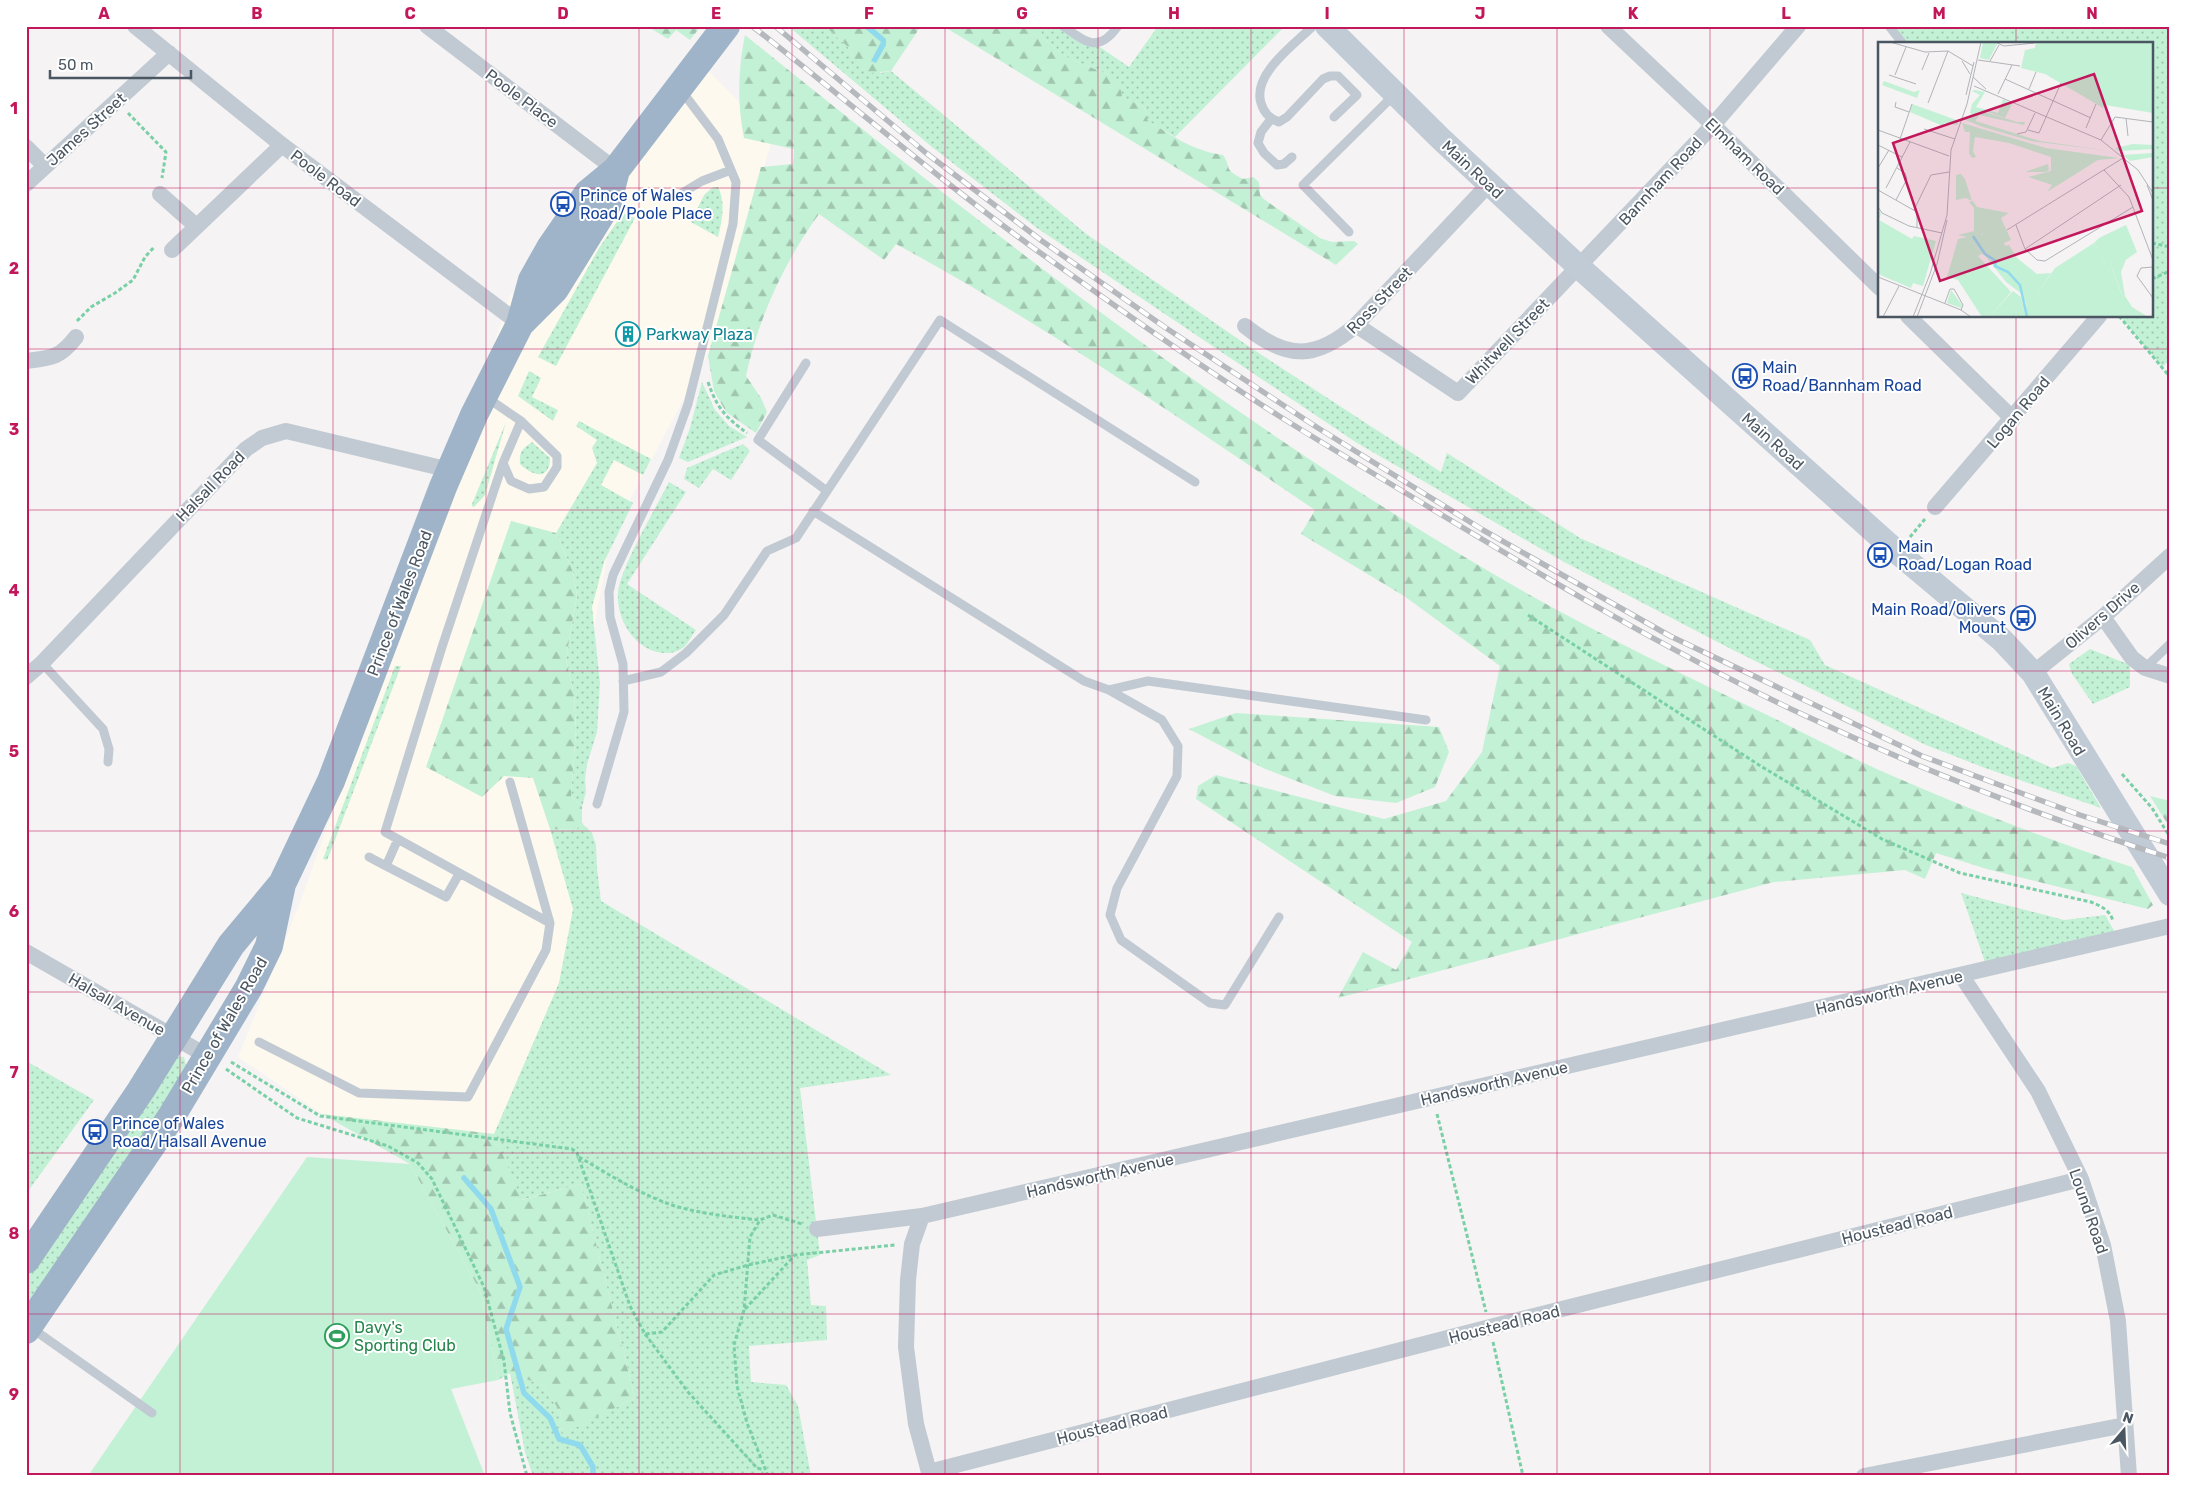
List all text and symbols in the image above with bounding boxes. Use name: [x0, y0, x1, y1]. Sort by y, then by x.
text: A: [98, 4, 110, 23]
text: B: [251, 4, 263, 23]
text: C: [404, 4, 416, 23]
text: D: [557, 4, 569, 23]
text: E: [711, 4, 721, 23]
text: F: [864, 4, 874, 23]
text: G: [1016, 4, 1028, 23]
text: H: [1168, 4, 1180, 23]
text: I: [1324, 4, 1330, 23]
text: J: [1475, 4, 1485, 23]
text: K: [1628, 4, 1639, 23]
text: L: [1781, 4, 1791, 23]
text: M: [1932, 4, 1946, 23]
text: N: [2086, 4, 2098, 23]
inset map: [1878, 42, 2154, 318]
scale bar: [50, 48, 191, 80]
text: 50 m: [58, 56, 93, 74]
street label: Poole Place: [482, 65, 562, 132]
street label: James Street: [43, 89, 130, 170]
text: 1: [10, 99, 18, 118]
street label: Elmham Road: [1701, 114, 1788, 199]
street label: Bannham Road: [1615, 133, 1706, 229]
street label: Main Road: [1438, 136, 1507, 203]
street label: Poole Road: [287, 146, 365, 211]
place label: Prince of Wales Road/Poole Place: [580, 186, 712, 223]
bus stop icon: Prince of Wales Road/Poole Place: [550, 191, 576, 217]
text: 2: [9, 259, 19, 278]
street label: Ross Street: [1343, 263, 1416, 338]
street label: Whitwell Street: [1462, 294, 1553, 388]
building icon: Parkway Plaza: [615, 321, 641, 347]
place label: Parkway Plaza: [646, 325, 753, 344]
place label: Main Road/Bannham Road: [1762, 358, 1922, 395]
bus stop icon: Main Road/Bannham Road: [1732, 363, 1758, 389]
street label: Logan Road: [1983, 373, 2054, 452]
street label: Main Road: [1738, 409, 1808, 474]
text: 3: [9, 420, 19, 439]
street label: Halsall Road: [172, 447, 249, 526]
street label: Prince of Wales Road: [363, 528, 436, 679]
place label: Main Road/Logan Road: [1898, 537, 2032, 574]
bus stop icon: Main Road/Logan Road: [1867, 542, 1893, 568]
street label: Olivers Drive: [2061, 578, 2144, 653]
text: 4: [9, 581, 20, 600]
place label: Main Road/Olivers Mount: [1871, 600, 2006, 637]
bus stop icon: Main Road/Olivers Mount: [2010, 605, 2036, 631]
street label: Main Road: [2034, 683, 2090, 759]
text: 5: [9, 742, 19, 761]
text: 6: [9, 902, 19, 921]
street label: Prince of Wales Road: [178, 954, 271, 1097]
street label: Handsworth Avenue: [1813, 966, 1965, 1019]
street label: Halsall Avenue: [65, 969, 168, 1040]
street label: Handsworth Avenue: [1418, 1057, 1570, 1110]
text: 7: [9, 1063, 19, 1082]
place label: Prince of Wales Road/Halsall Avenue: [112, 1114, 267, 1151]
bus stop icon: Prince of Wales Road/Halsall Avenue: [82, 1119, 108, 1145]
street label: Handsworth Avenue: [1024, 1149, 1176, 1202]
street label: Lound Road: [2065, 1166, 2112, 1256]
street label: Houstead Road: [1840, 1203, 1955, 1248]
text: 8: [9, 1224, 20, 1243]
street label: Houstead Road: [1447, 1302, 1562, 1347]
place label: Davy's Sporting Club: [354, 1318, 456, 1355]
sports icon: Davy's Sporting Club: [324, 1323, 350, 1349]
text: 9: [9, 1385, 19, 1404]
street label: Houstead Road: [1055, 1403, 1170, 1448]
north arrow: [2098, 1404, 2148, 1454]
text: N: [2121, 1409, 2136, 1428]

